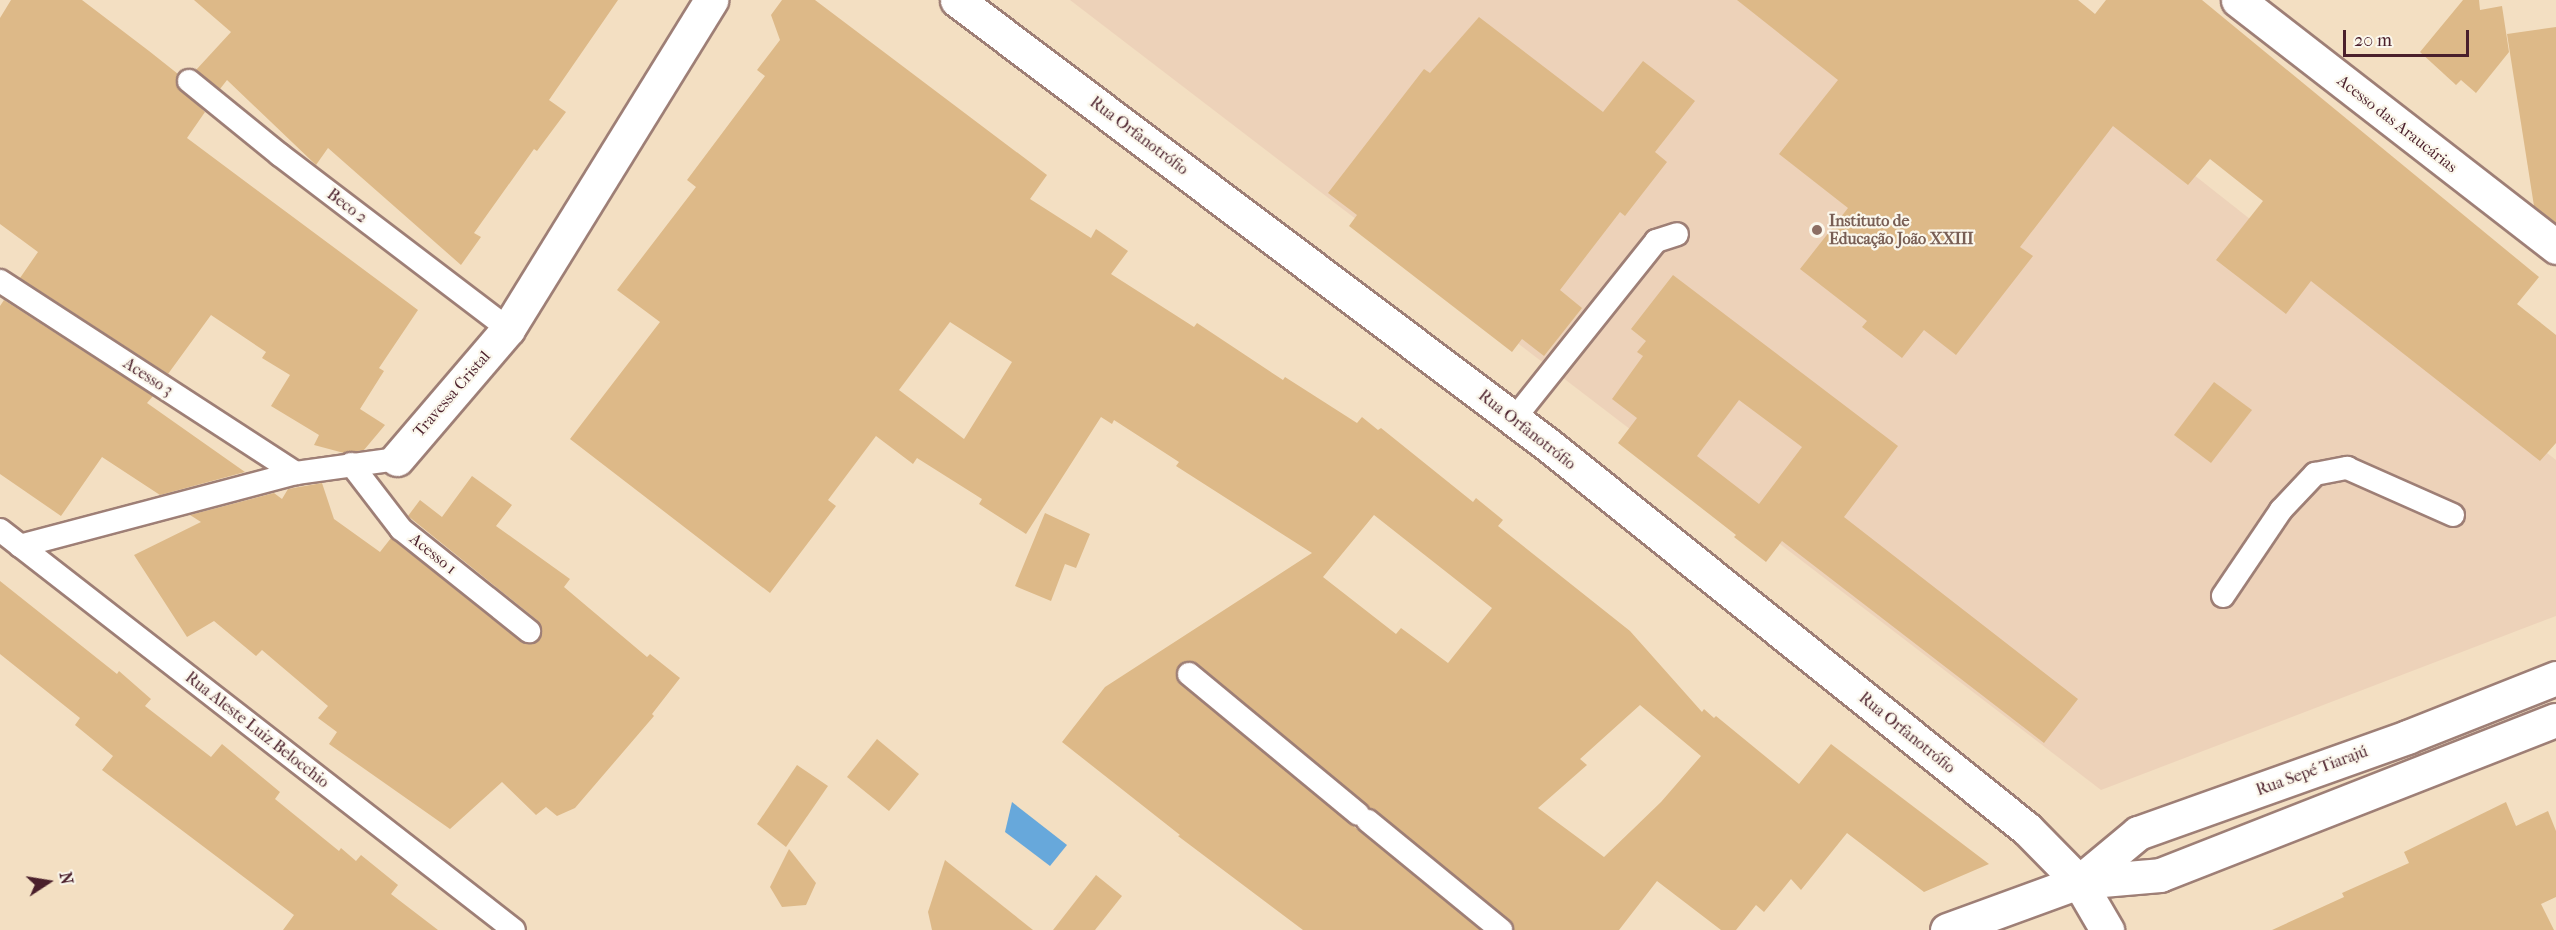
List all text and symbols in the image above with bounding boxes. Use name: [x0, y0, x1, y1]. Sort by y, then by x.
scale bar: [2346, 18, 2472, 56]
text: 20 m: [2354, 30, 2392, 51]
street label: Acesso das Araucárias: [2333, 71, 2461, 177]
street label: Rua Orfanotrófio: [1086, 93, 1192, 179]
street label: Beco 2: [323, 185, 371, 227]
place label: Instituto de Educação João XXIII: [1829, 211, 1974, 249]
marker: Instituto de Educação João XXIII: [1810, 223, 1824, 237]
street label: Travessa Cristal: [409, 347, 495, 441]
street label: Acesso 3: [120, 354, 176, 400]
street label: Rua Orfanotrófio: [1475, 386, 1579, 474]
street label: Acesso 1: [406, 529, 460, 579]
street label: Rua Aleste Luiz Belocchio: [181, 668, 333, 792]
street label: Rua Orfanotrófio: [1855, 688, 1959, 778]
street label: Rua Sepé Tiarajú: [2254, 742, 2370, 800]
north arrow: [18, 852, 78, 912]
text: N: [56, 870, 77, 886]

